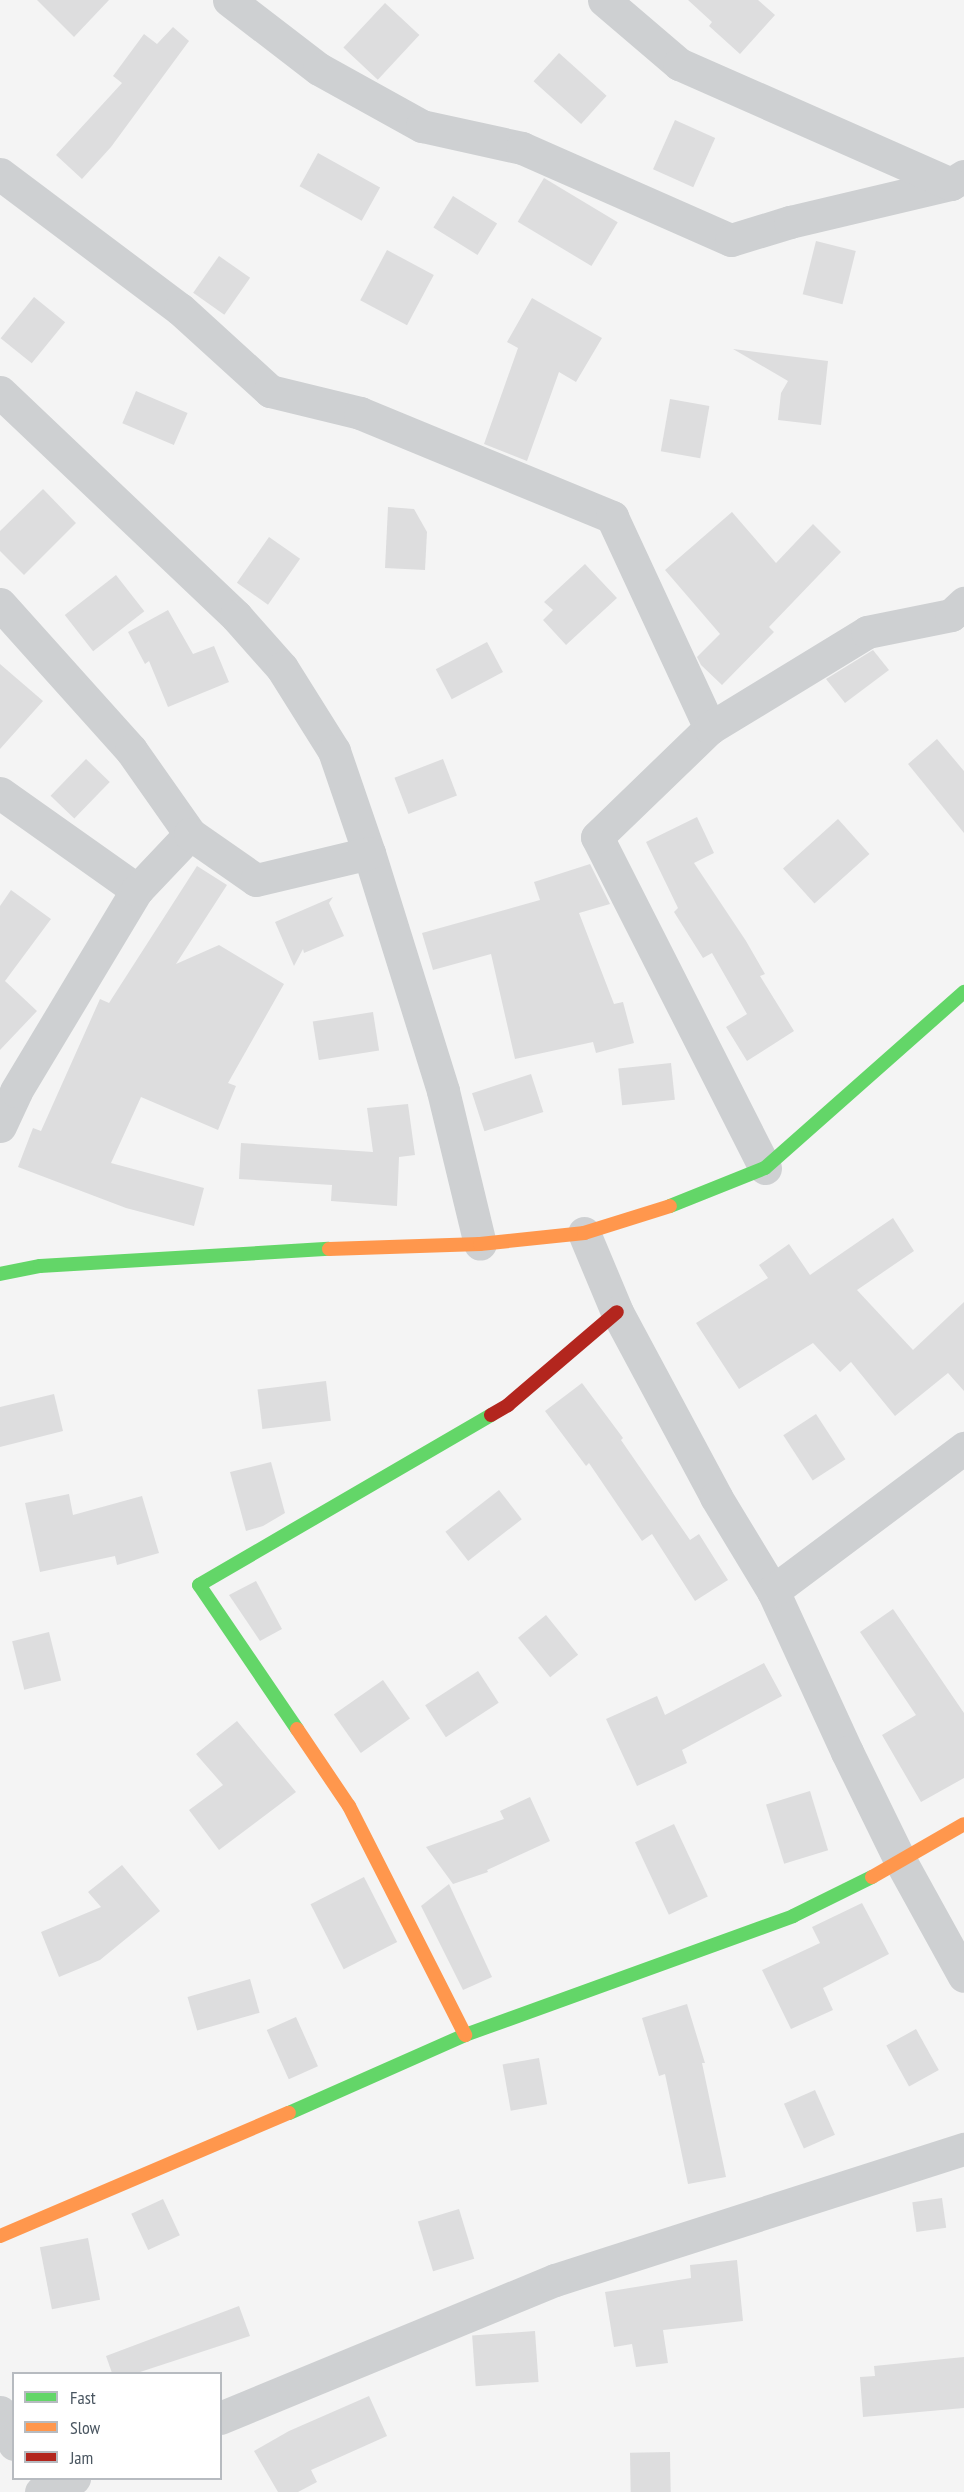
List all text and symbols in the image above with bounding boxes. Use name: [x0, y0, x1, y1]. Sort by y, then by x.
legend: [12, 2372, 222, 2480]
text: Fast: [70, 2386, 96, 2409]
text: Slow: [70, 2416, 100, 2439]
text: Jam: [70, 2446, 93, 2469]

